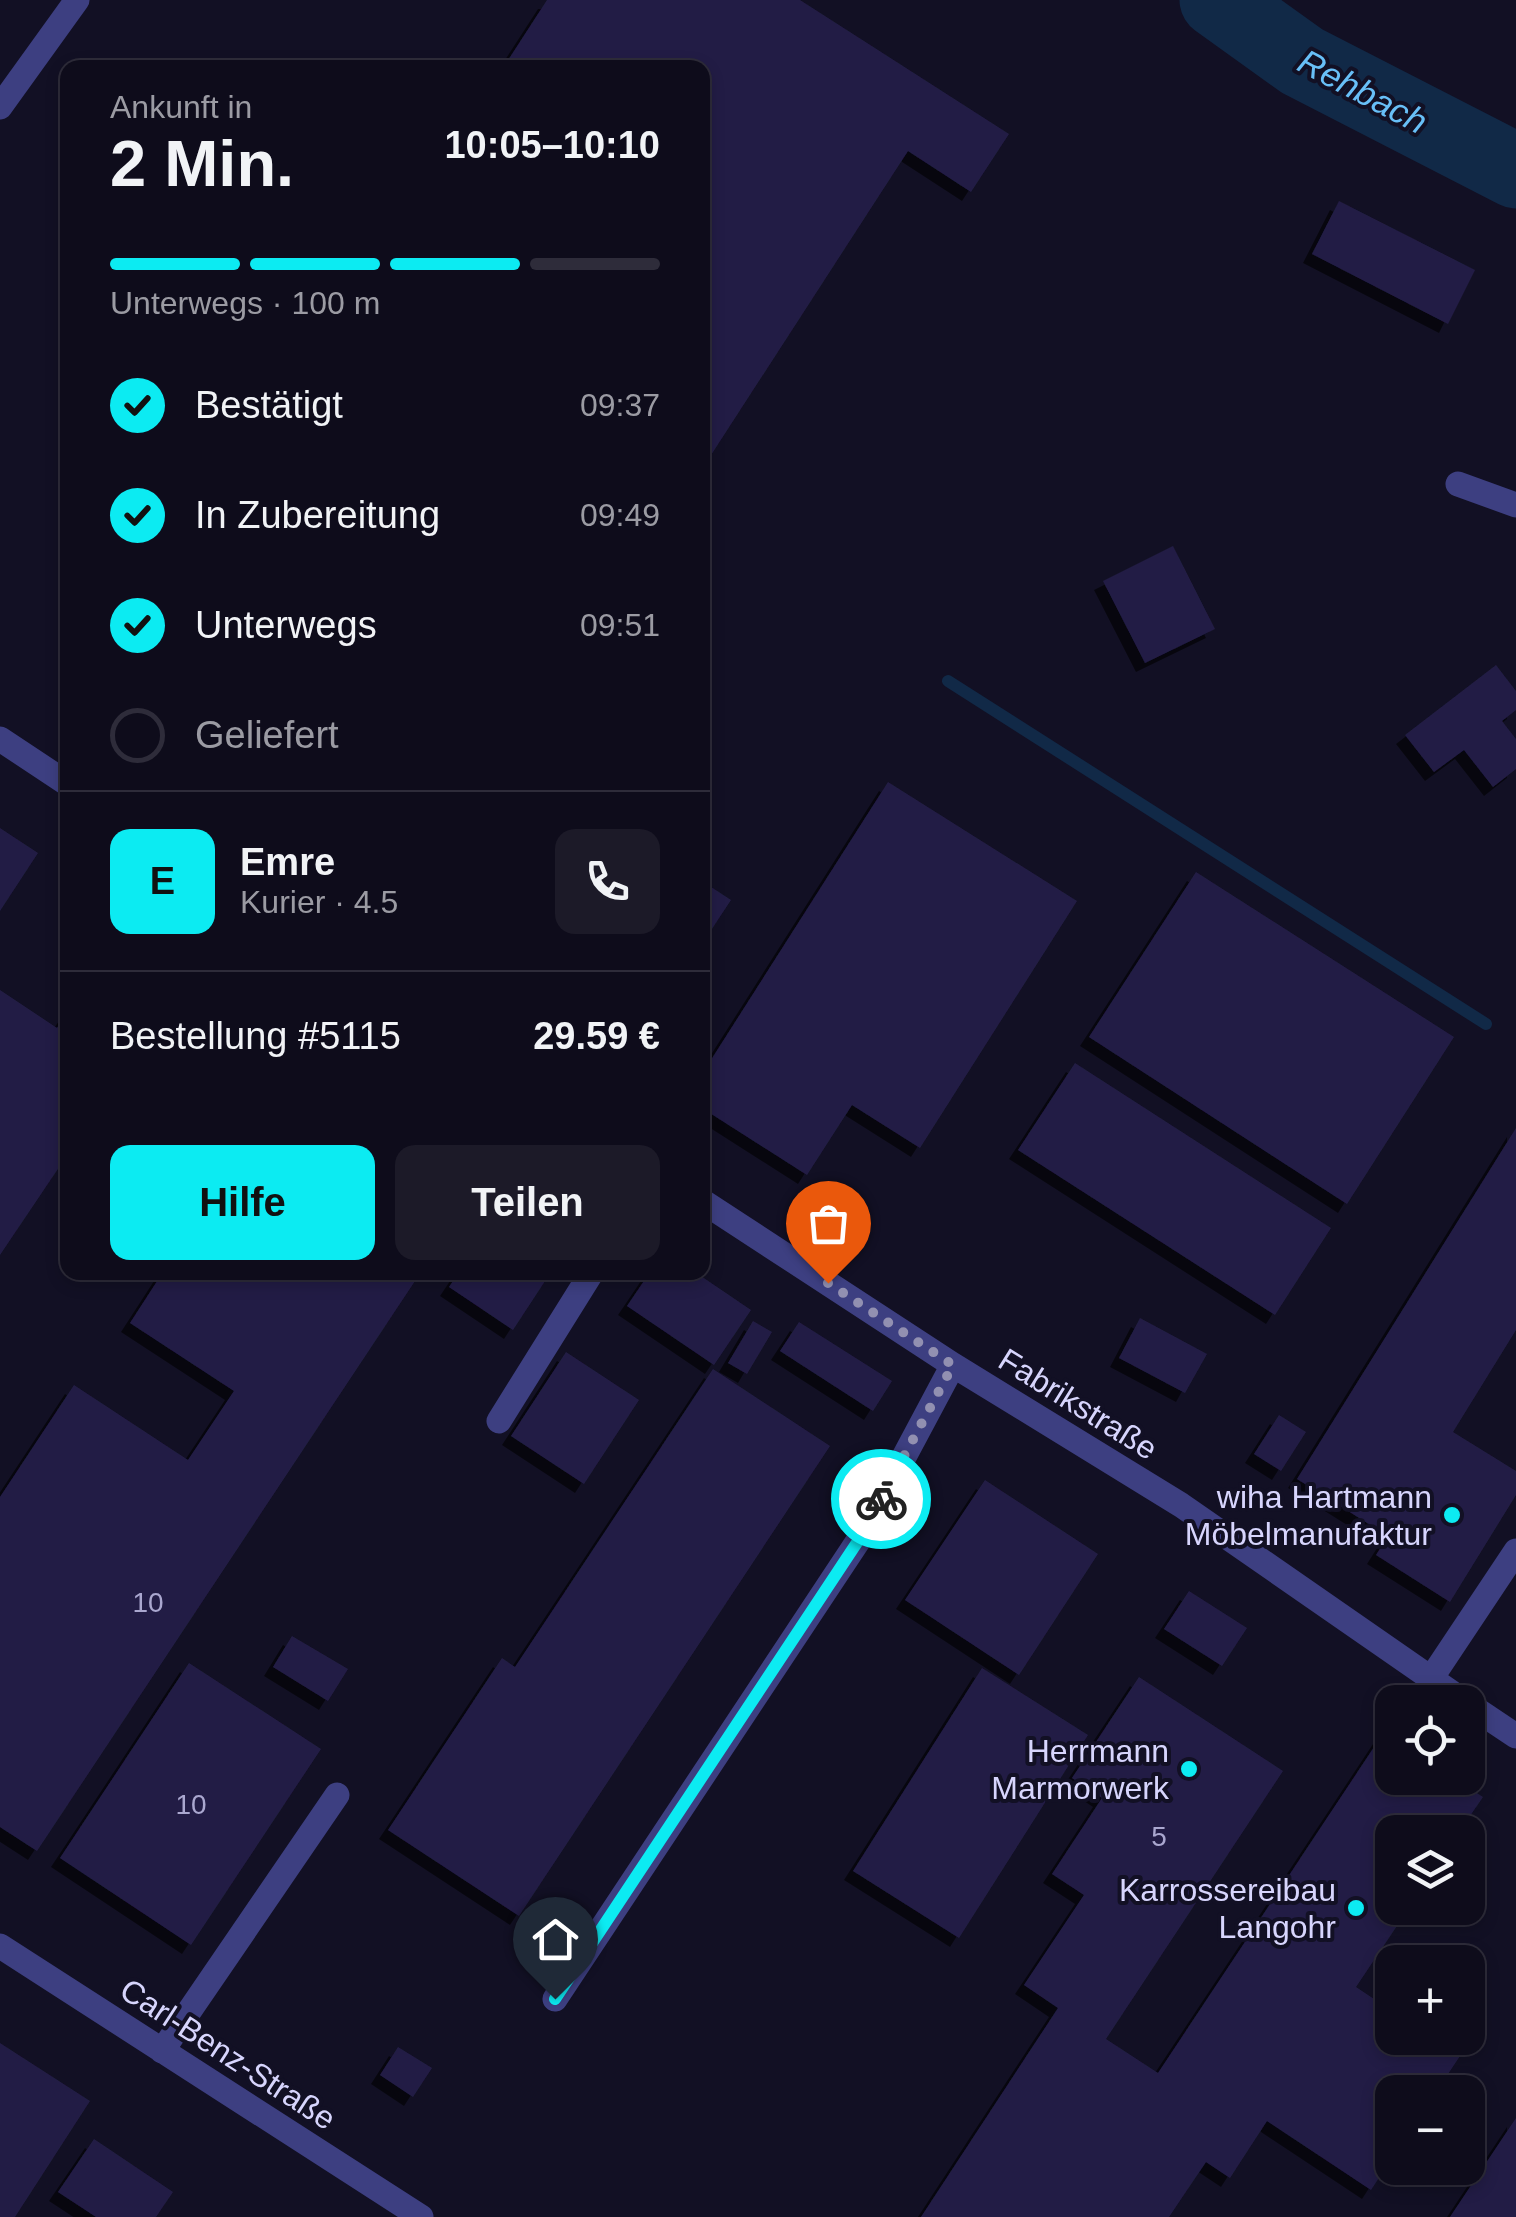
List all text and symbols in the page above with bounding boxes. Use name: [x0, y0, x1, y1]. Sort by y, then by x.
water label: Rehbach: [1292, 41, 1434, 141]
text: Ankunft in: [110, 89, 252, 125]
text: 10:05–10:10: [444, 124, 660, 166]
text: 2 Min.: [110, 127, 294, 200]
text: Unterwegs · 100 m: [110, 285, 380, 321]
icon: check: [110, 378, 165, 433]
text: Bestätigt: [195, 384, 343, 426]
text: 09:37: [580, 387, 660, 423]
icon: check: [110, 488, 165, 543]
text: In Zubereitung: [195, 494, 440, 536]
text: 09:49: [580, 497, 660, 533]
icon: check: [110, 598, 165, 653]
text: Unterwegs: [195, 604, 377, 646]
text: 09:51: [580, 607, 660, 643]
text: Geliefert: [195, 714, 339, 756]
button: phone: [555, 829, 660, 934]
text: Emre: [240, 841, 335, 883]
text: E: [150, 860, 175, 902]
text: Kurier · 4.5: [240, 884, 398, 920]
text: Bestellung #5115: [110, 1015, 401, 1057]
text: 29.59 €: [533, 1015, 660, 1057]
button: Hilfe: [110, 1145, 375, 1260]
button: Teilen: [395, 1145, 660, 1260]
pin: [786, 1181, 871, 1284]
icon: bag: [801, 1196, 856, 1251]
street label: Fabrikstraße: [992, 1341, 1164, 1467]
courier: [831, 1449, 931, 1549]
icon: bike: [854, 1472, 909, 1527]
place label: wiha Hartmann Möbelmanufaktur: [1185, 1479, 1432, 1552]
marker: wiha Hartmann Möbelmanufaktur: [1441, 1504, 1463, 1526]
house number: 10: [132, 1587, 164, 1618]
map controls: [1375, 1685, 1485, 2185]
button: locate: [1375, 1685, 1485, 1795]
place label: Herrmann Marmorwerk: [991, 1733, 1170, 1806]
marker: Herrmann Marmorwerk: [1178, 1758, 1200, 1780]
house number: 10: [175, 1789, 207, 1820]
button: layers: [1375, 1815, 1485, 1925]
house number: 5: [1151, 1821, 1167, 1852]
place label: Karrossereibau Langohr: [1119, 1872, 1336, 1945]
pin: [513, 1897, 598, 2000]
marker: Karrossereibau Langohr: [1345, 1897, 1367, 1919]
icon: home: [528, 1912, 583, 1967]
button: +: [1375, 1945, 1485, 2055]
street label: Carl-Benz-Straße: [114, 1971, 342, 2137]
button: −: [1375, 2075, 1485, 2185]

